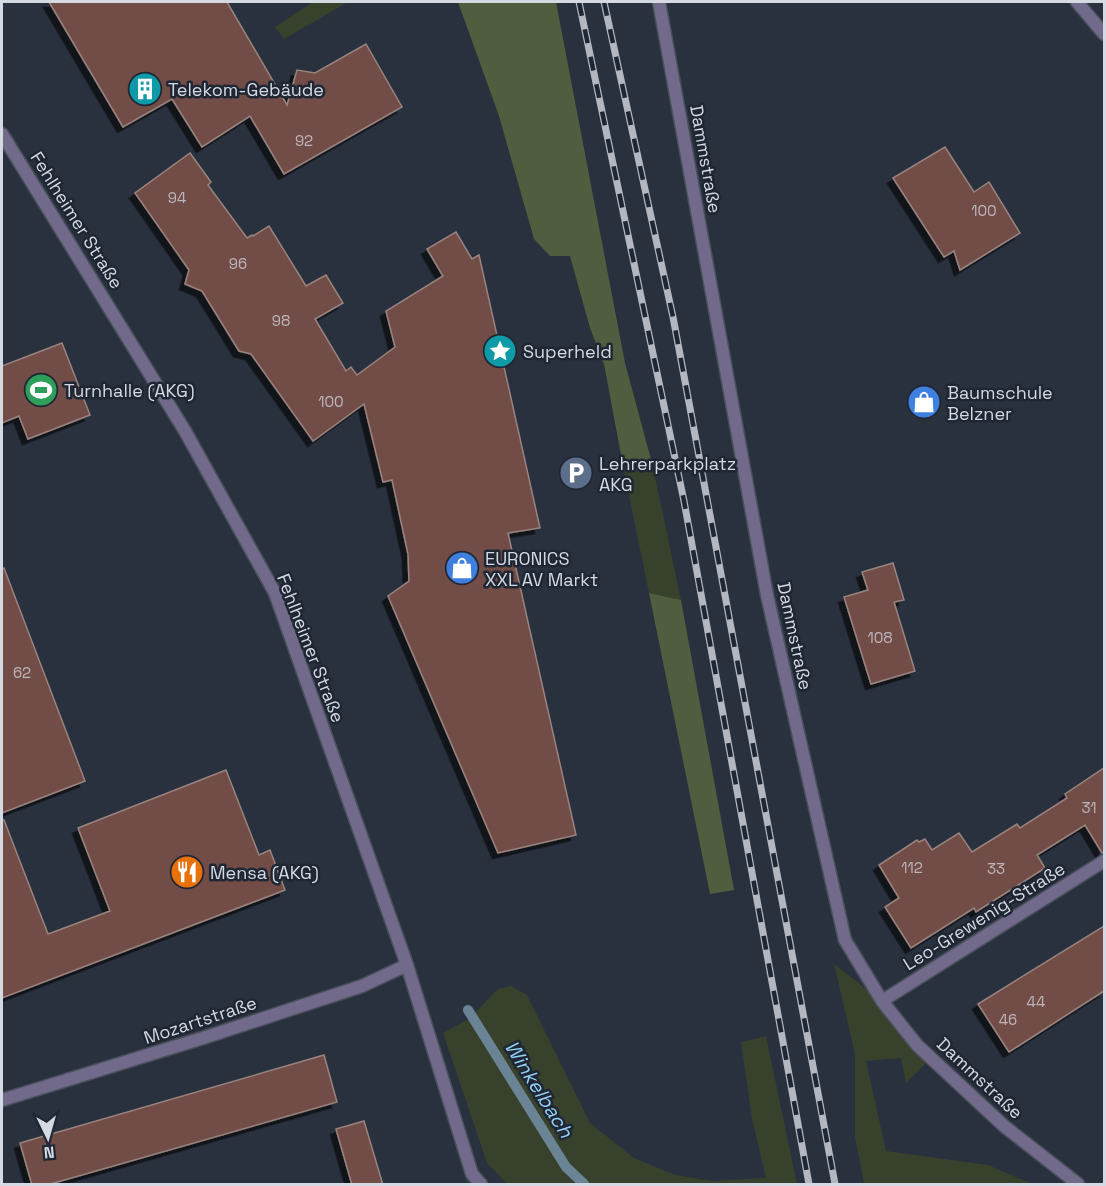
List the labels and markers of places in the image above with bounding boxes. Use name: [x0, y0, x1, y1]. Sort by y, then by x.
building icon: Telekom-Gebäude: [127, 71, 163, 107]
place label: Telekom-Gebäude: [168, 78, 324, 101]
place icon: Superheld: [482, 333, 518, 369]
place label: Superheld: [523, 340, 612, 363]
sports icon: Turnhalle (AKG): [23, 372, 59, 408]
place label: Turnhalle (AKG): [64, 379, 195, 402]
place label: Baumschule Belzner: [947, 381, 1053, 425]
shop icon: Baumschule Belzner: [906, 384, 942, 420]
place label: Lehrerparkplatz AKG: [599, 452, 736, 496]
parking icon: Lehrerparkplatz AKG: [558, 455, 594, 491]
place label: EURONICS XXL AV Markt: [485, 547, 598, 591]
shop icon: EURONICS XXL AV Markt: [444, 550, 480, 586]
restaurant icon: Mensa (AKG): [169, 854, 205, 890]
place label: Mensa (AKG): [210, 861, 319, 884]

